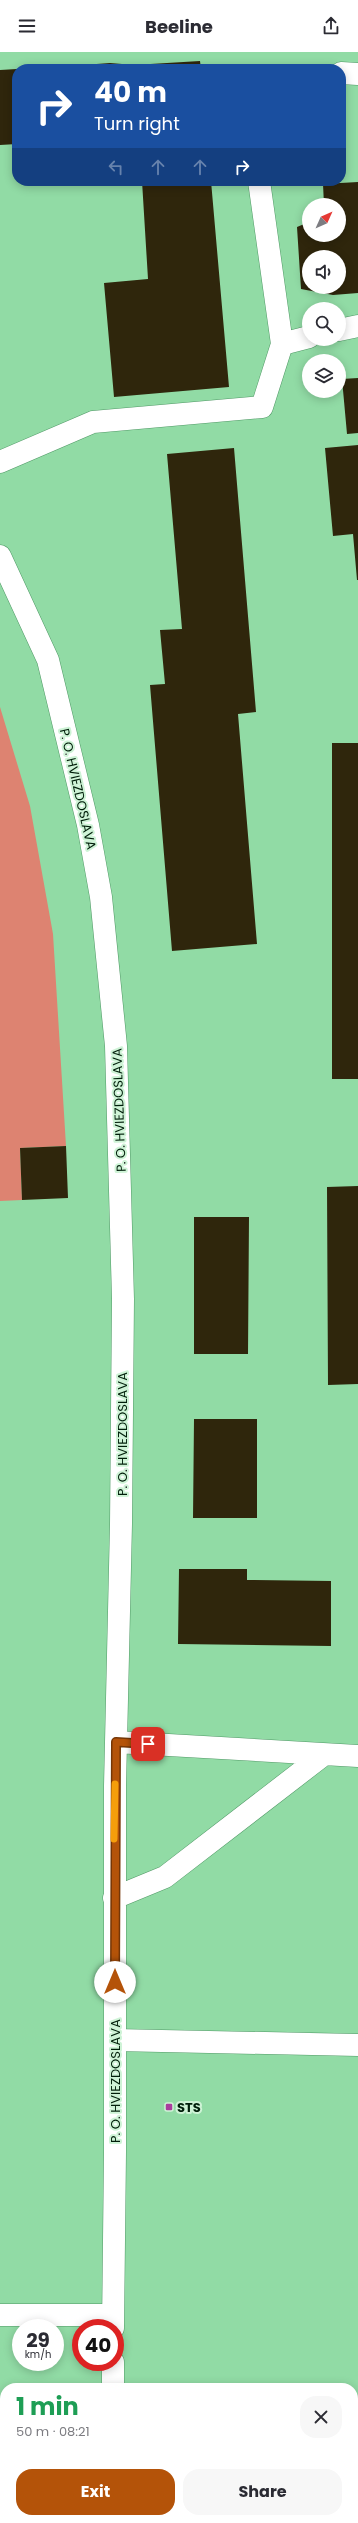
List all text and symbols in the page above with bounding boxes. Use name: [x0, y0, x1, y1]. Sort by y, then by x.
text: Beeline: [145, 14, 213, 39]
icon: menu: [16, 15, 38, 37]
icon: share: [320, 15, 342, 37]
text: 40 m: [94, 73, 167, 112]
icon: right: [28, 80, 80, 132]
text: Turn right: [94, 111, 180, 136]
icon: left: [105, 156, 127, 178]
icon: ahead: [147, 156, 169, 178]
icon: ahead: [189, 156, 211, 178]
icon: right: [231, 156, 253, 178]
north arrow: [302, 198, 346, 242]
map controls: [302, 198, 346, 398]
button: sound: [302, 250, 346, 294]
button: search: [302, 302, 346, 346]
button: layers: [302, 354, 346, 398]
street label: P. O. HVIEZDOSLAVA: [55, 727, 101, 852]
street label: P. O. HVIEZDOSLAVA: [107, 1048, 131, 1172]
street label: P. O. HVIEZDOSLAVA: [113, 1372, 132, 1496]
pin: [131, 1727, 165, 1761]
icon: arrive: [137, 1733, 159, 1755]
position arrow: [94, 1961, 136, 2003]
street label: P. O. HVIEZDOSLAVA: [106, 2019, 125, 2143]
place label: STS: [177, 2098, 201, 2117]
marker: STS: [164, 2102, 174, 2112]
speed limit sign: 40: [72, 2319, 124, 2371]
text: 29: [26, 2326, 50, 2354]
text: km/h: [25, 2347, 51, 2362]
text: 1 min: [16, 2390, 79, 2423]
button: close: [300, 2396, 342, 2438]
text: 50 m · 08:21: [16, 2422, 90, 2441]
button: Exit: [16, 2469, 175, 2515]
button: Share: [183, 2469, 342, 2515]

